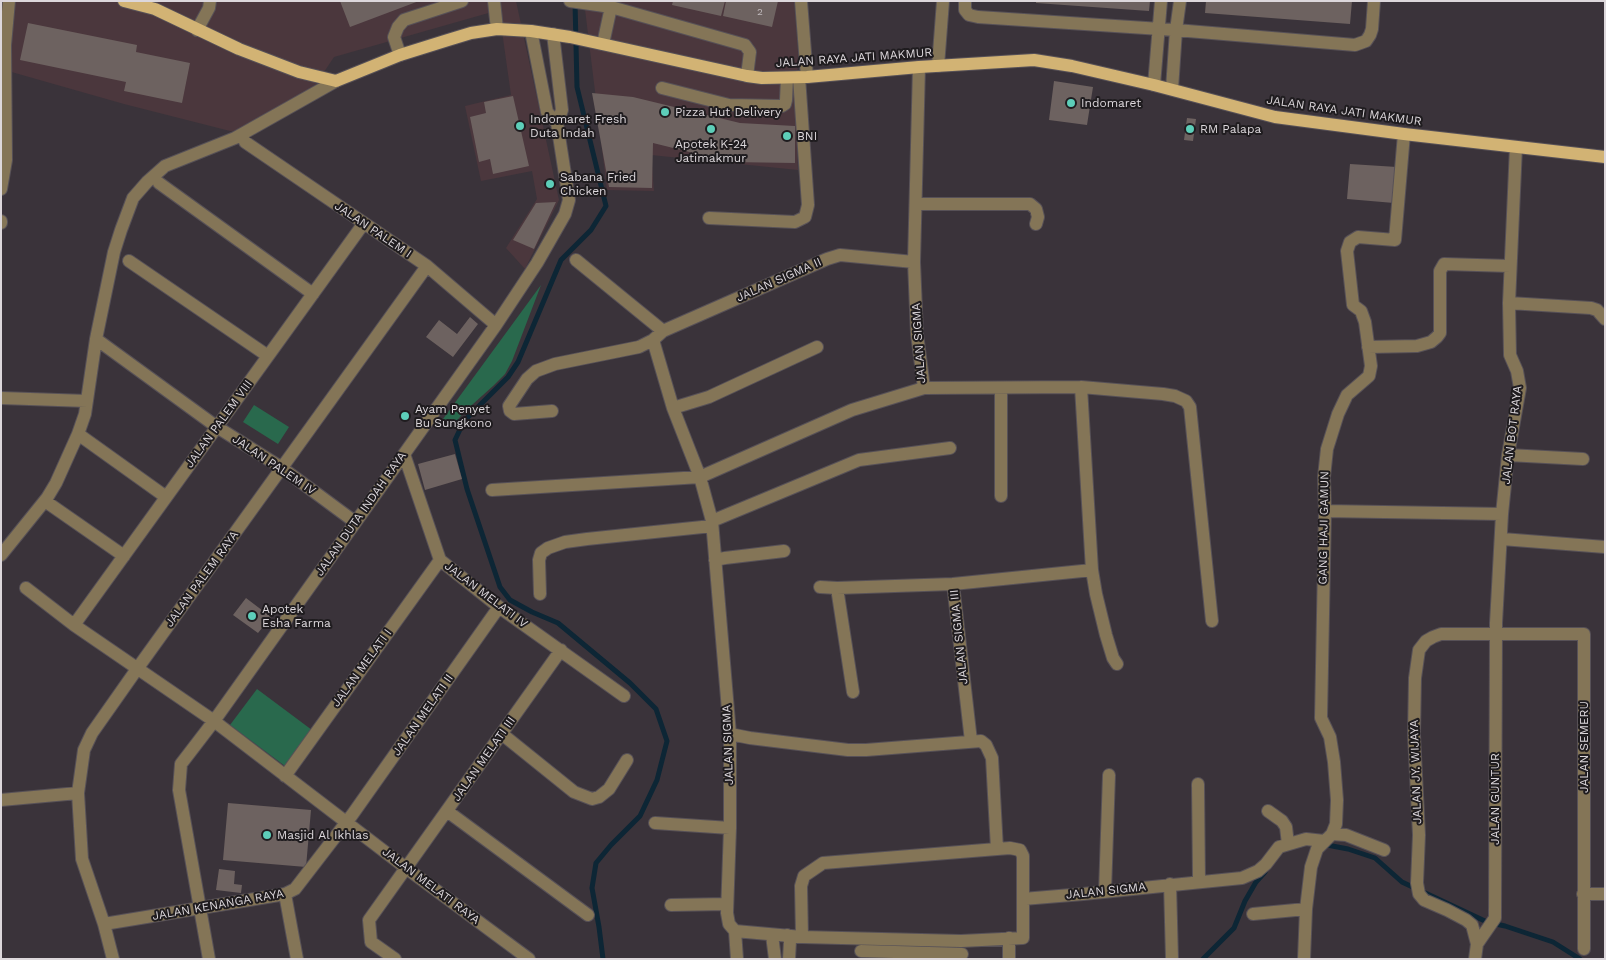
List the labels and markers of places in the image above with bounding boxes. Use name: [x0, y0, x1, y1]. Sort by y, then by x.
place label: Indomaret: [1081, 96, 1141, 110]
marker: Indomaret: [1065, 97, 1077, 109]
place label: Pizza Hut Delivery: [675, 105, 781, 119]
marker: Pizza Hut Delivery: [659, 106, 671, 118]
place label: Indomaret Fresh Duta Indah: [530, 112, 627, 140]
marker: Indomaret Fresh Duta Indah: [514, 120, 526, 132]
place label: RM Palapa: [1200, 122, 1261, 136]
marker: Apotek K-24 Jatimakmur: [705, 123, 717, 135]
marker: RM Palapa: [1184, 123, 1196, 135]
place label: BNI: [797, 129, 817, 143]
marker: BNI: [781, 130, 793, 142]
place label: Apotek K-24 Jatimakmur: [675, 137, 747, 165]
place label: Sabana Fried Chicken: [560, 170, 636, 198]
marker: Sabana Fried Chicken: [544, 178, 556, 190]
place label: Ayam Penyet Bu Sungkono: [415, 402, 492, 430]
marker: Ayam Penyet Bu Sungkono: [399, 410, 411, 422]
place label: Apotek Esha Farma: [262, 602, 331, 630]
marker: Apotek Esha Farma: [246, 610, 258, 622]
place label: Masjid Al Ikhlas: [277, 828, 368, 842]
marker: Masjid Al Ikhlas: [261, 829, 273, 841]

